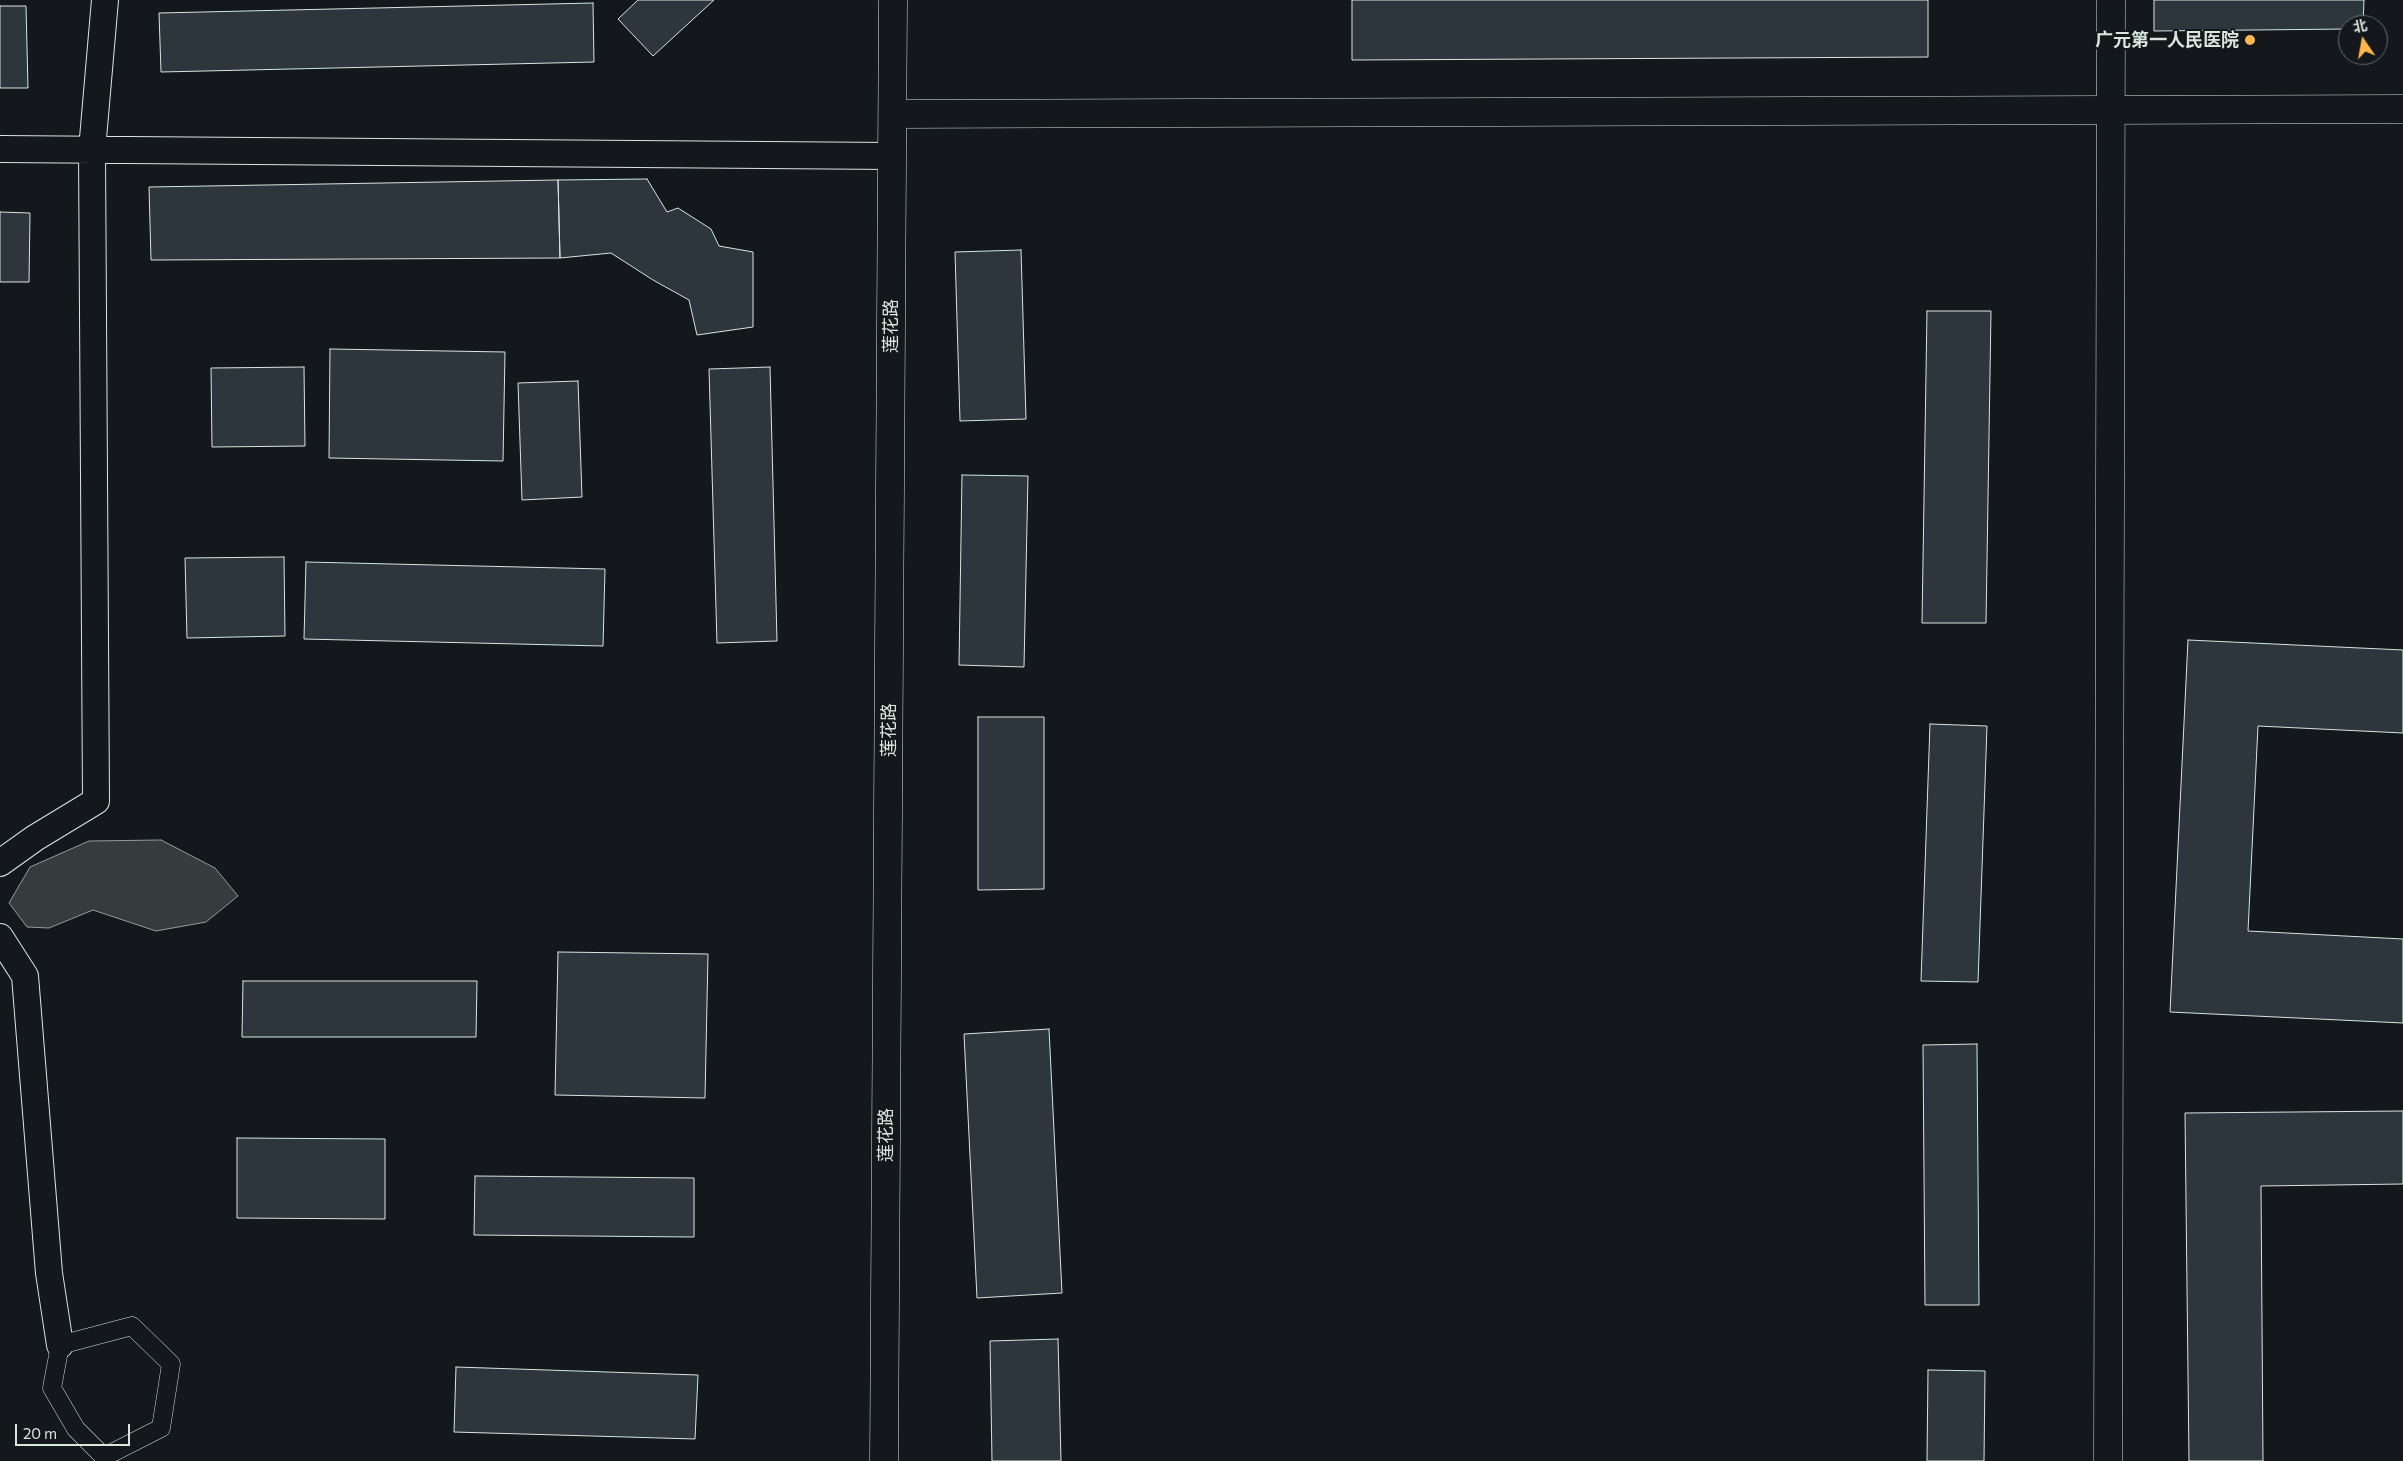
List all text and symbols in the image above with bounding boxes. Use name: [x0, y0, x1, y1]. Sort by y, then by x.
north arrow: [2338, 15, 2388, 65]
text: 北: [2351, 16, 2369, 36]
place label: 广元第一人民医院: [2095, 29, 2239, 51]
marker: 广元第一人民医院: [2243, 33, 2257, 47]
street label: 莲花路: [880, 299, 902, 353]
street label: 莲花路: [878, 703, 900, 757]
street label: 莲花路: [875, 1108, 897, 1162]
scale bar: [18, 1414, 132, 1446]
text: 20 m: [23, 1424, 57, 1442]

